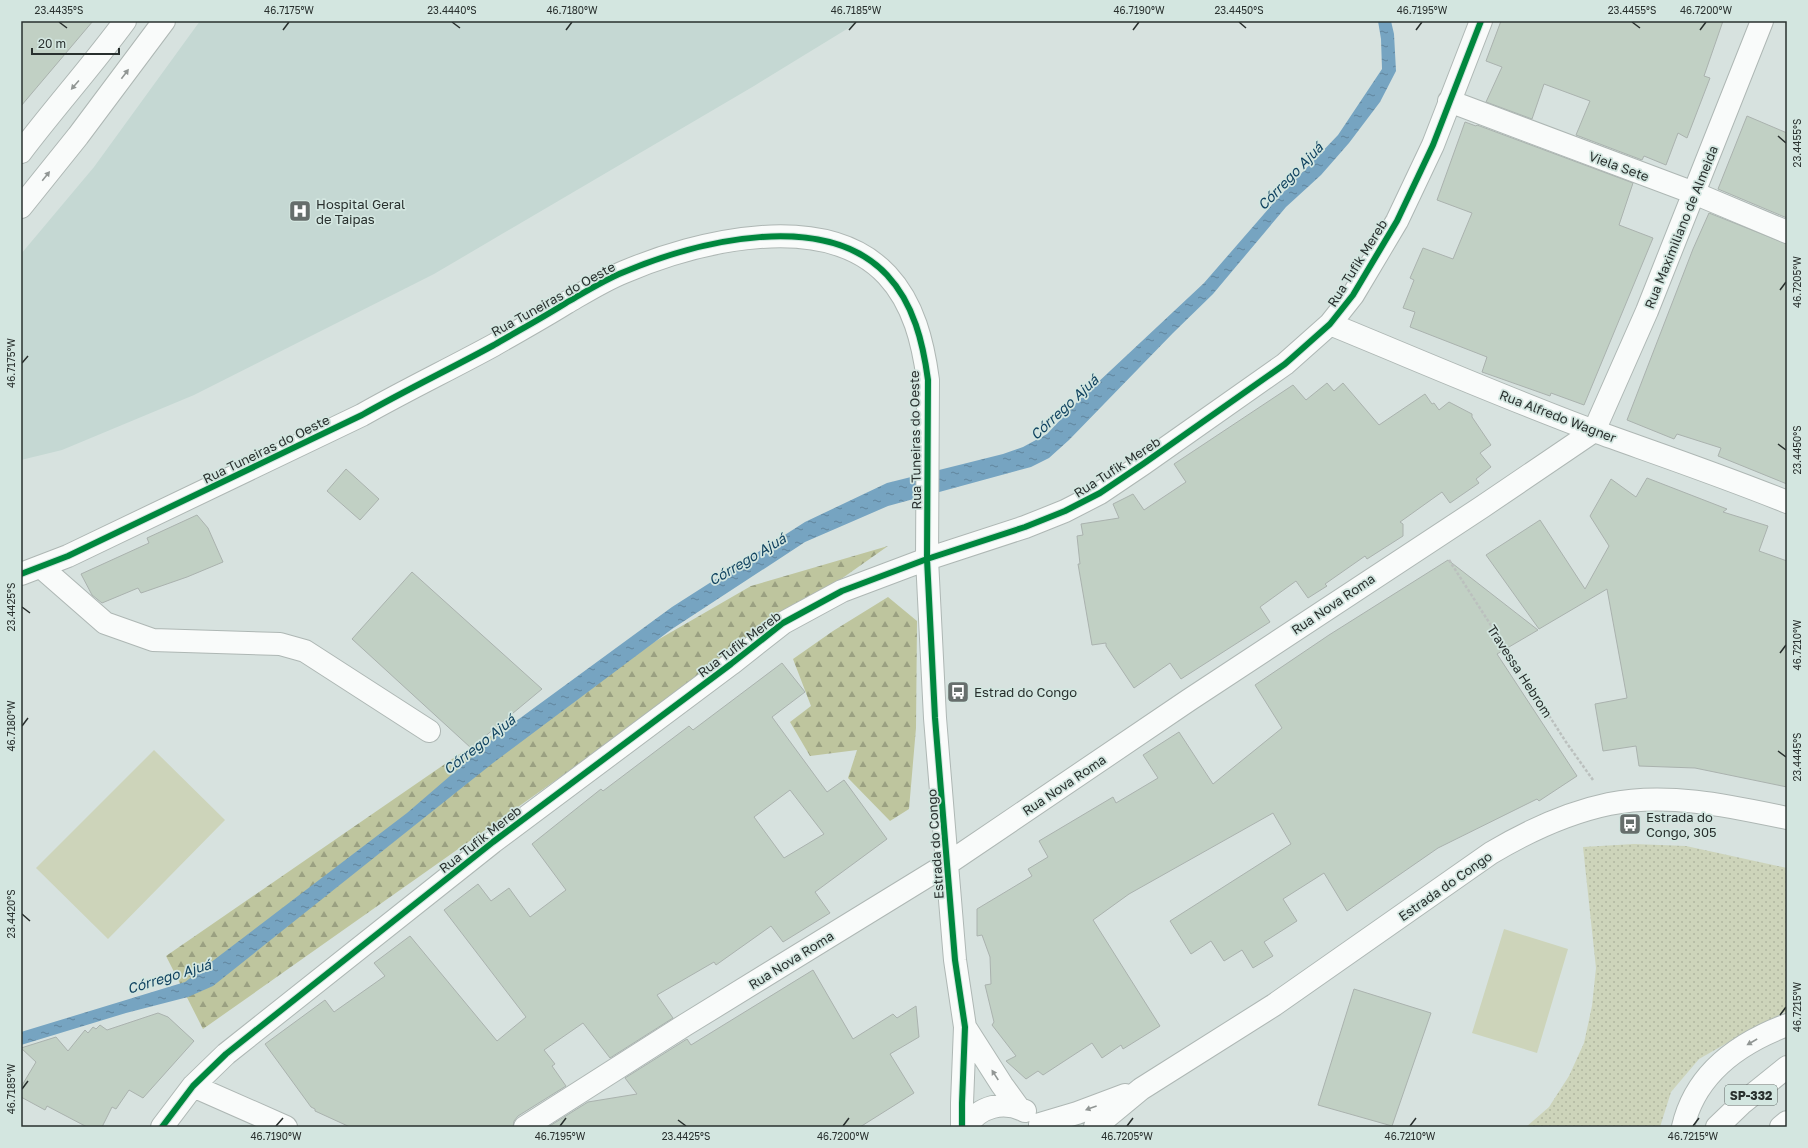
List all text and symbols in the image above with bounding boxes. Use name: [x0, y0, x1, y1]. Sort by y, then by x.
text: 23.4435°S: [35, 4, 83, 16]
text: 46.7175°W: [264, 4, 314, 16]
text: 23.4440°S: [427, 4, 477, 16]
text: 46.7180°W: [546, 4, 598, 16]
text: 46.7185°W: [831, 4, 882, 16]
text: 46.7190°W: [1113, 4, 1165, 16]
text: 23.4450°S: [1214, 4, 1264, 16]
text: 46.7195°W: [1397, 4, 1448, 16]
text: 23.4455°S: [1608, 4, 1656, 16]
text: 46.7200°W: [1680, 4, 1732, 16]
scale bar: [32, 30, 119, 56]
text: 20 m: [38, 36, 66, 51]
one-way arrow: [121, 68, 129, 79]
one-way arrow: [70, 80, 80, 90]
text: 23.4455°S: [1791, 119, 1803, 167]
water label: Córrego Ajuá: [1254, 137, 1328, 213]
street label: Rua Maximiliano de Almeida: [1641, 143, 1721, 311]
street label: Viela Sete: [1587, 148, 1651, 184]
one-way arrow: [41, 171, 50, 182]
place label: Hospital Geral de Taipas: [316, 196, 405, 227]
hospital icon: Hospital Geral de Taipas: [287, 198, 313, 224]
street label: Rua Tufik Mereb: [1324, 216, 1390, 310]
text: 46.7205°W: [1791, 256, 1803, 308]
street label: Rua Tuneiras do Oeste: [488, 258, 618, 340]
text: 46.7175°W: [5, 338, 17, 388]
street label: Rua Tuneiras do Oeste: [906, 370, 924, 510]
water label: Córrego Ajuá: [1026, 370, 1103, 443]
street label: Rua Alfredo Wagner: [1497, 386, 1619, 446]
street label: Rua Tuneiras do Oeste: [200, 411, 332, 487]
text: 23.4450°S: [1791, 425, 1803, 475]
street label: Rua Tufik Mereb: [1071, 433, 1163, 501]
water label: Córrego Ajuá: [705, 528, 790, 589]
street label: Rua Nova Roma: [1288, 570, 1378, 638]
text: 23.4425°S: [5, 583, 17, 631]
street label: Rua Tufik Mereb: [694, 608, 784, 680]
text: 46.7210°W: [1791, 619, 1803, 670]
street label: Travessa Hebrom: [1484, 622, 1556, 720]
bus stop icon: Estrad do Congo: [945, 679, 971, 705]
place label: Estrad do Congo: [974, 684, 1077, 700]
text: 46.7180°W: [5, 700, 17, 752]
water label: Córrego Ajuá: [440, 709, 520, 777]
text: 23.4445°S: [1791, 732, 1803, 782]
street label: Rua Nova Roma: [1019, 751, 1109, 819]
street label: Estrada do Congo: [923, 788, 947, 900]
street label: Rua Tufik Mereb: [436, 802, 524, 876]
place label: Estrada do Congo, 305: [1646, 809, 1717, 840]
bus stop icon: Estrada do Congo, 305: [1617, 811, 1643, 837]
street label: Estrada do Congo: [1395, 848, 1495, 924]
text: 23.4420°S: [5, 889, 17, 939]
street label: Rua Nova Roma: [745, 927, 837, 993]
water label: Córrego Ajuá: [125, 955, 215, 997]
text: 46.7215°W: [1791, 981, 1803, 1032]
one-way arrow: [1746, 1038, 1758, 1045]
text: 46.7185°W: [5, 1063, 17, 1114]
one-way arrow: [991, 1070, 999, 1080]
road number: SP-332: [1725, 1085, 1777, 1105]
one-way arrow: [1085, 1105, 1097, 1111]
text: 46.7190°W: [250, 1130, 302, 1142]
text: 46.7195°W: [535, 1130, 586, 1142]
text: 23.4425°S: [662, 1130, 710, 1142]
text: 46.7200°W: [817, 1130, 869, 1142]
text: 46.7205°W: [1101, 1130, 1153, 1142]
text: 46.7210°W: [1385, 1130, 1436, 1142]
text: 46.7215°W: [1668, 1130, 1719, 1142]

